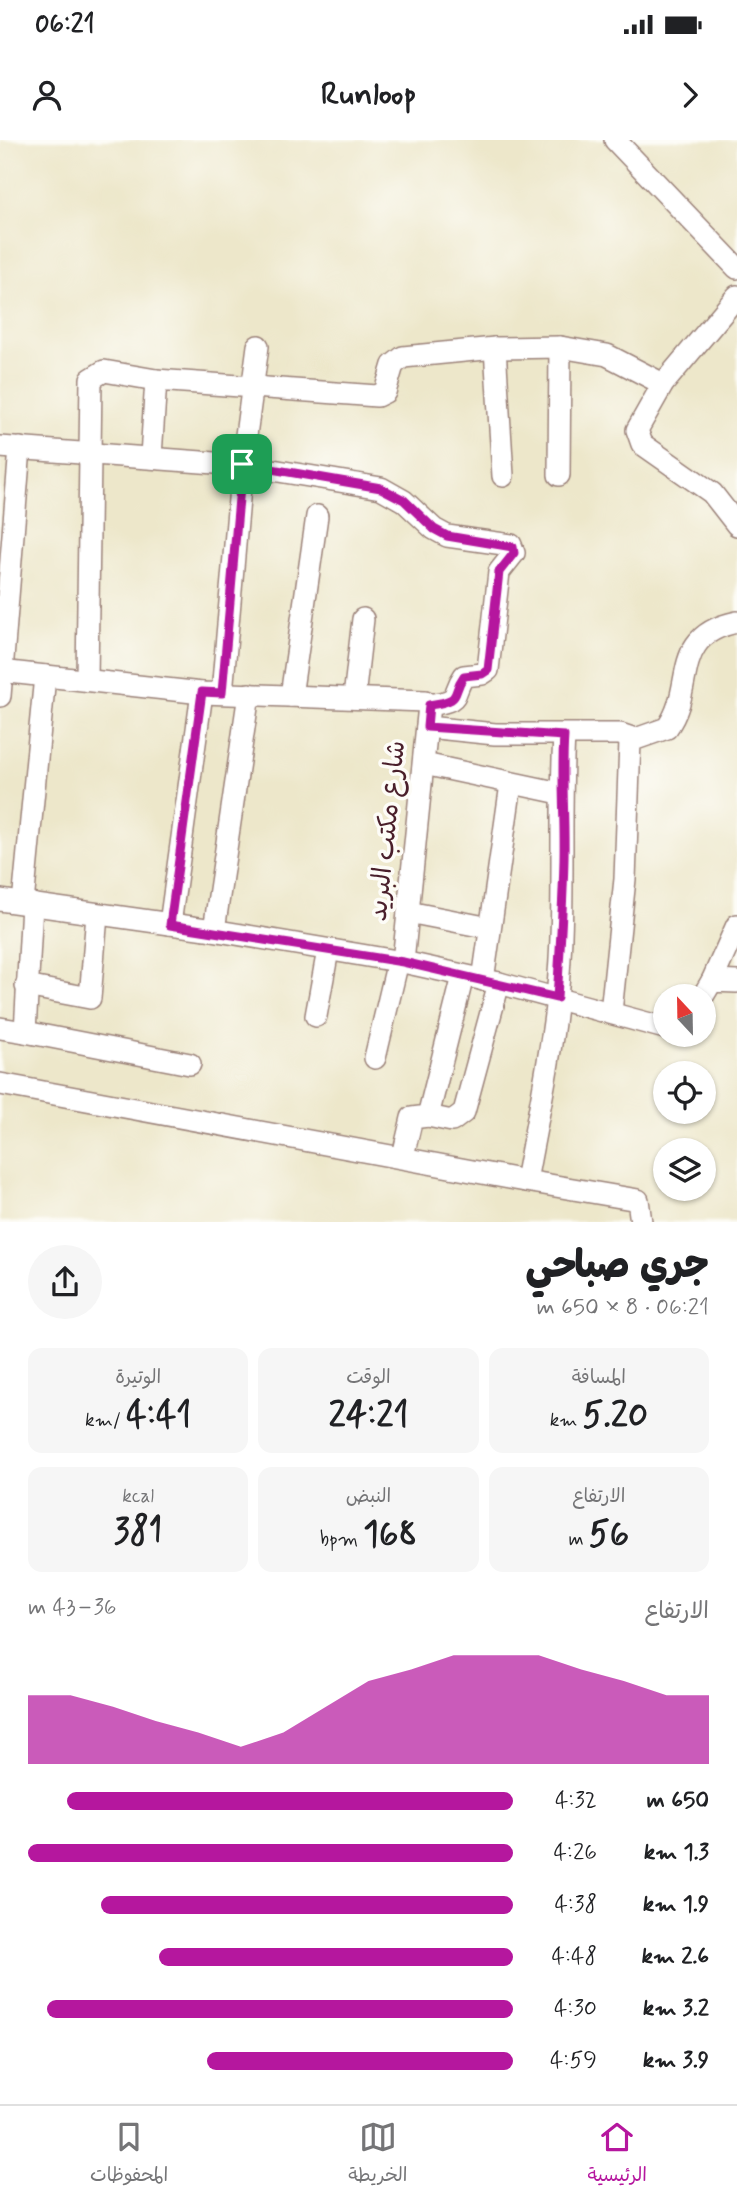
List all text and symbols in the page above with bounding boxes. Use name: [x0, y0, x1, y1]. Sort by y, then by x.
text: 06:21: [35, 8, 95, 42]
text: Runloop: [321, 74, 416, 116]
icon: person: [28, 76, 66, 114]
icon: forward: [671, 76, 709, 114]
pin: [212, 434, 272, 494]
icon: arrive: [223, 445, 261, 483]
street label: شارع مكتب البريد: [362, 739, 414, 923]
north arrow: [653, 984, 716, 1046]
map controls: [653, 984, 716, 1201]
button: locate: [653, 1061, 716, 1124]
button: layers: [653, 1138, 716, 1201]
text: جري صباحي: [525, 1242, 709, 1291]
button: share: [28, 1245, 102, 1319]
text: 06:21 · 8 × 650 m: [537, 1293, 709, 1323]
text: الوتيرة: [115, 1365, 161, 1390]
text: الوقت: [346, 1365, 391, 1390]
text: المسافة: [572, 1365, 626, 1390]
text: 4:41: [126, 1393, 191, 1439]
text: 24:21: [329, 1393, 408, 1439]
text: 5.20: [583, 1393, 648, 1439]
text: /km: [85, 1408, 126, 1433]
text: km: [550, 1408, 583, 1433]
text: kcal: [122, 1484, 154, 1509]
text: النبض: [346, 1484, 391, 1509]
text: الارتفاع: [572, 1484, 625, 1509]
text: 381: [114, 1509, 162, 1555]
text: 168: [363, 1512, 417, 1558]
text: 56: [589, 1512, 629, 1558]
text: bpm: [320, 1527, 363, 1552]
text: m: [569, 1527, 589, 1552]
text: 36–43 m: [28, 1593, 117, 1623]
text: الارتفاع: [645, 1597, 709, 1627]
text: 4:32: [555, 1786, 597, 1816]
text: 650 m: [647, 1786, 709, 1816]
text: 4:26: [553, 1838, 597, 1868]
text: 1.3 km: [644, 1838, 709, 1868]
text: 4:38: [554, 1890, 597, 1920]
text: 1.9 km: [643, 1890, 709, 1920]
text: 4:48: [551, 1942, 597, 1972]
text: 2.6 km: [641, 1942, 709, 1972]
text: 4:30: [554, 1994, 597, 2024]
text: 3.2 km: [643, 1994, 709, 2024]
text: 4:59: [550, 2046, 597, 2076]
text: 3.9 km: [643, 2046, 709, 2076]
tab: المحفوظات: [90, 2118, 168, 2191]
tab: الخريطة: [348, 2118, 407, 2191]
tab: الرئيسية: [587, 2118, 647, 2191]

